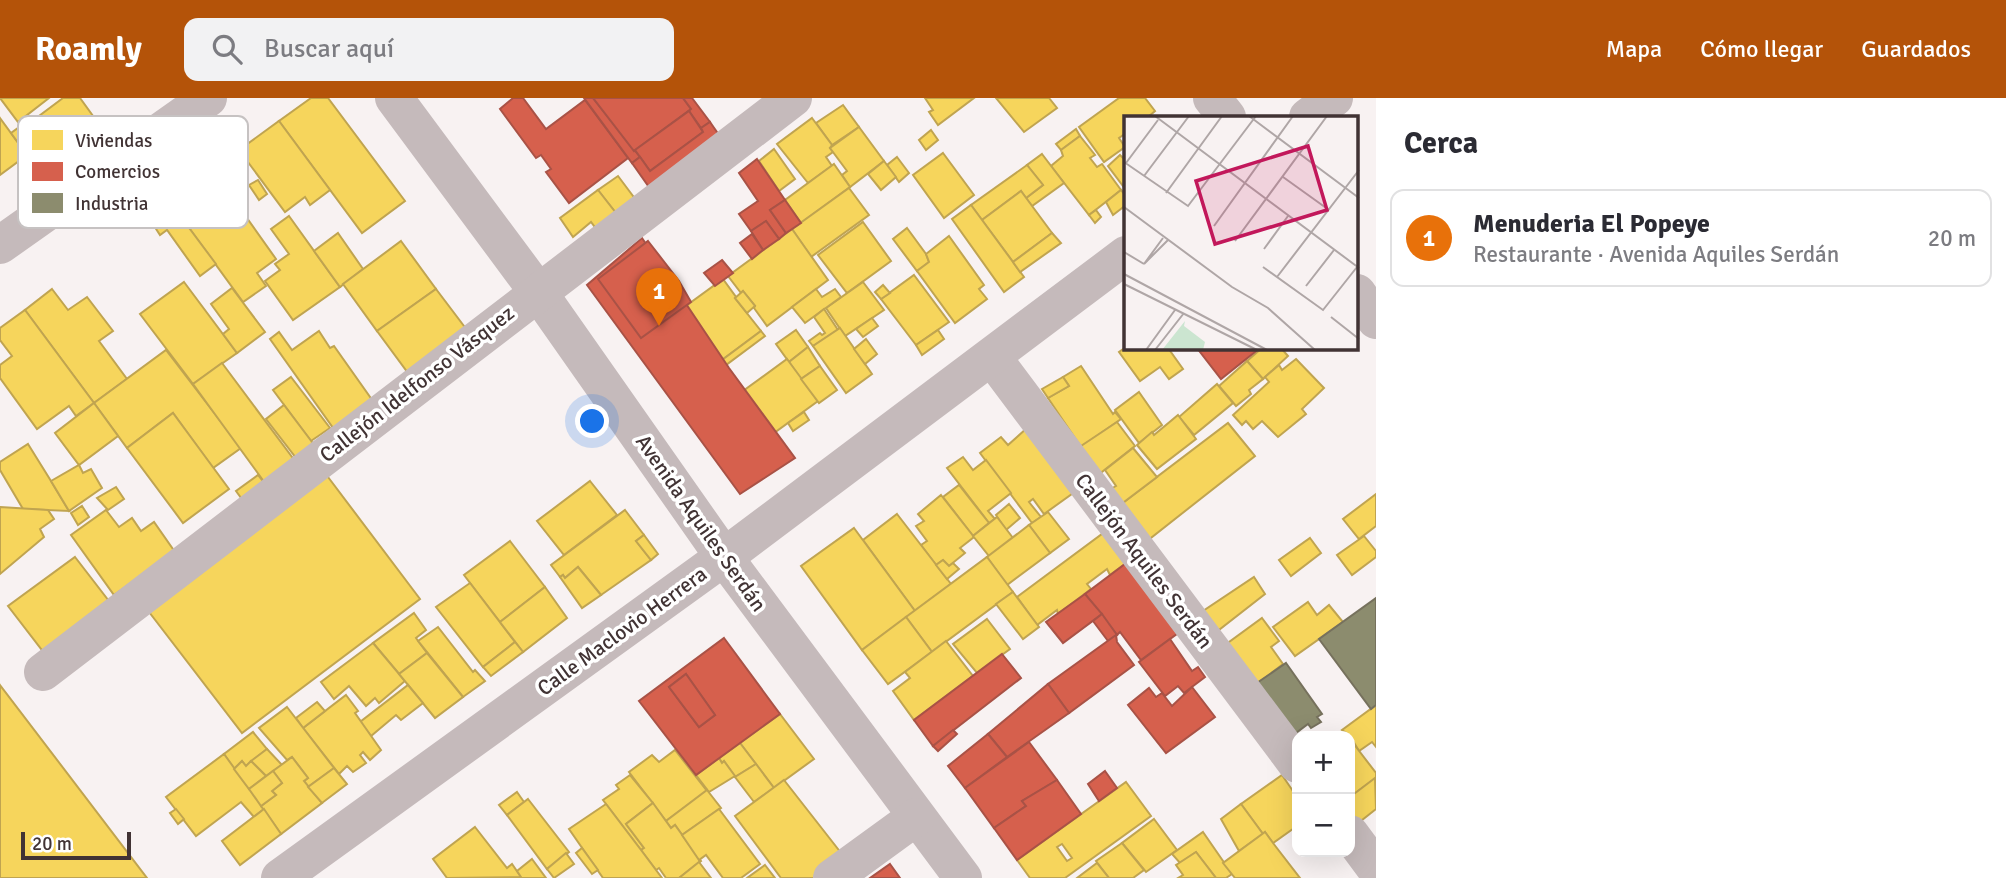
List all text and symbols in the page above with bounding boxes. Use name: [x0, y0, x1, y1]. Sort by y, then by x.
search box: [184, 18, 674, 81]
text: Roamly: [35, 29, 142, 70]
icon: search: [208, 30, 246, 68]
text: Buscar aquí: [264, 33, 394, 65]
text: Mapa: [1606, 34, 1662, 64]
text: Cómo llegar: [1700, 34, 1823, 64]
text: Guardados: [1861, 34, 1971, 64]
legend: [18, 116, 248, 228]
inset map: [1124, 116, 1358, 350]
text: Cerca: [1404, 125, 1478, 162]
text: Viviendas: [75, 129, 152, 153]
text: Comercios: [75, 160, 160, 184]
text: Industria: [75, 192, 148, 216]
text: Menuderia El Popeye: [1473, 208, 1710, 240]
text: 1: [1423, 224, 1435, 253]
text: 20 m: [1928, 224, 1976, 253]
text: Restaurante · Avenida Aquiles Serdán: [1473, 240, 1839, 269]
pin: 1: [636, 268, 682, 326]
street label: Callejón Idelfonso Vásquez: [315, 300, 519, 468]
your location: [575, 404, 609, 438]
street label: Avenida Aquiles Serdán: [630, 430, 772, 616]
street label: Callejón Aquiles Serdán: [1070, 468, 1218, 654]
street label: Calle Maclovio Herrera: [532, 561, 712, 701]
map controls: [1292, 731, 1355, 857]
button: +: [1292, 731, 1355, 794]
button: −: [1292, 794, 1355, 857]
scale bar: [21, 829, 131, 861]
text: 20 m: [32, 832, 72, 856]

